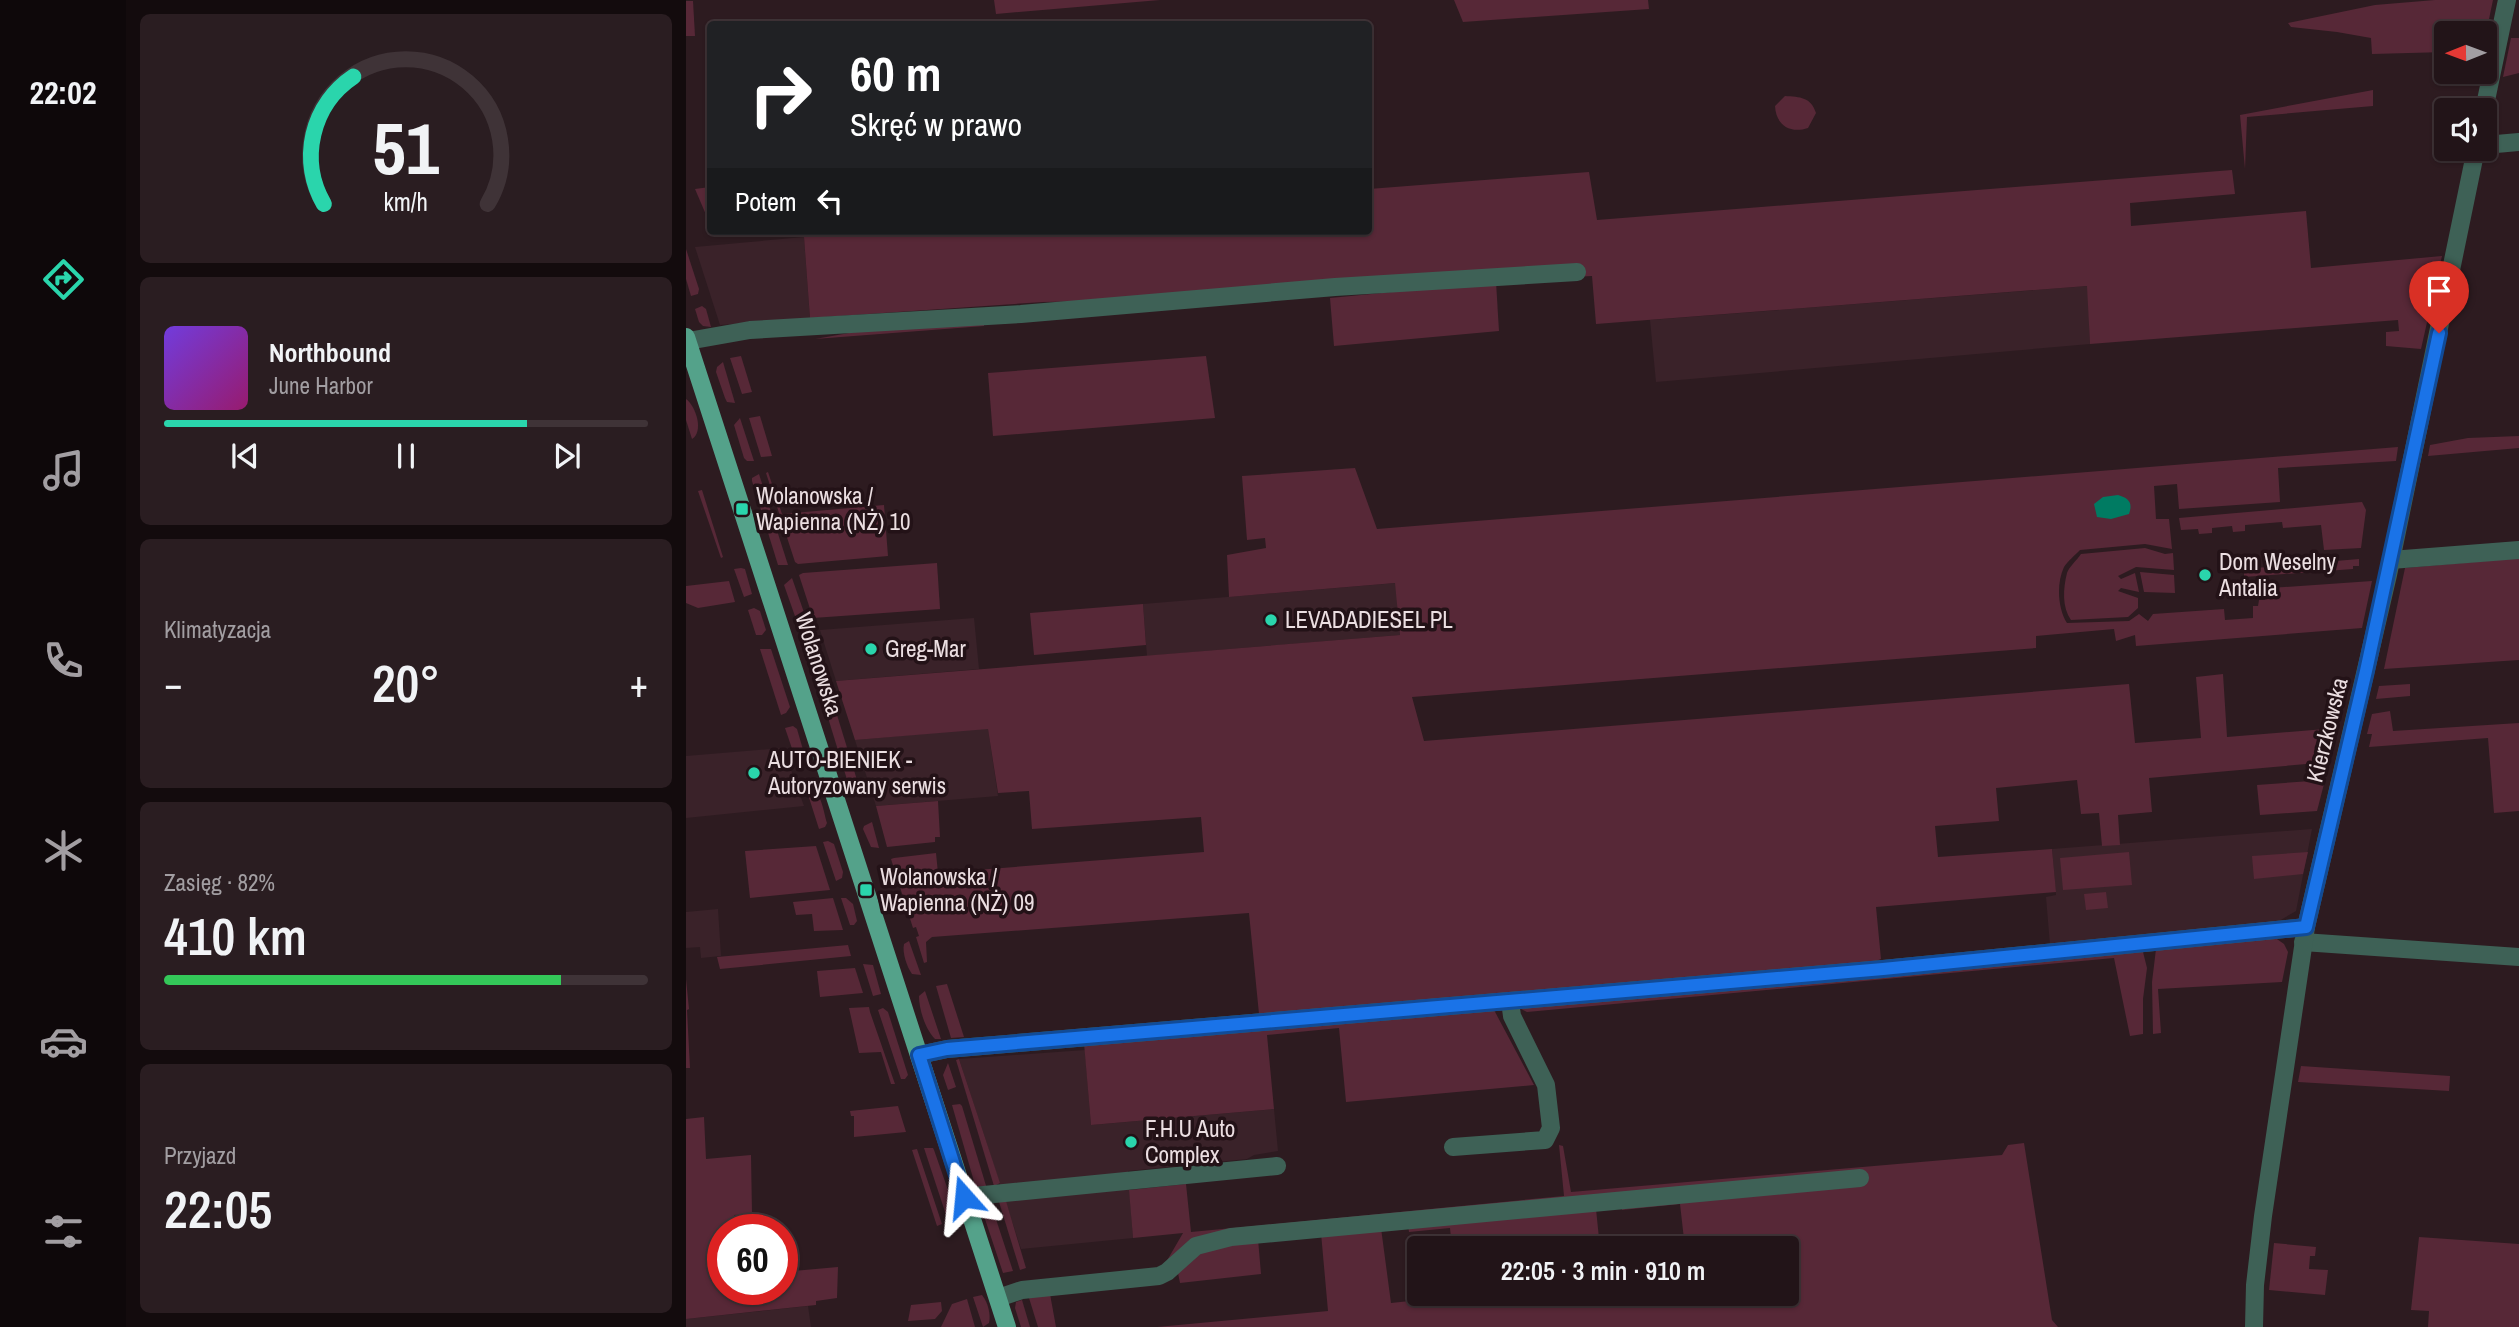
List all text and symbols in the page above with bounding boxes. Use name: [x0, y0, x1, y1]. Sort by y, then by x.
north arrow: [2434, 21, 2497, 84]
map controls: [2434, 21, 2497, 161]
text: 60 m: [850, 40, 942, 106]
icon: right: [735, 49, 826, 140]
text: 22:02: [29, 71, 97, 114]
button: sound: [2434, 98, 2497, 161]
text: 51: [373, 100, 440, 198]
text: Skręć w prawo: [850, 103, 1022, 146]
icon: left: [811, 182, 849, 220]
text: Potem: [735, 184, 797, 219]
text: km/h: [384, 185, 428, 219]
icon: directions: [39, 255, 88, 304]
pin: [2409, 261, 2469, 333]
icon: arrive: [2420, 272, 2458, 310]
text: Northbound: [269, 335, 391, 370]
text: June Harbor: [269, 370, 373, 401]
icon: previous: [226, 437, 264, 475]
icon: pause: [387, 437, 425, 475]
icon: next: [548, 437, 586, 475]
icon: music: [39, 446, 88, 495]
place label: Wolanowska / Wapienna (NŻ) 10: [756, 480, 910, 537]
marker: Wolanowska / Wapienna (NŻ) 10: [734, 501, 750, 517]
place label: Dom Weselny Antalia: [2218, 546, 2337, 603]
marker: Dom Weselny Antalia: [2197, 567, 2213, 583]
place label: LEVADADIESEL PL: [1285, 604, 1453, 635]
street label: Wolanowska: [788, 608, 851, 720]
marker: LEVADADIESEL PL: [1263, 612, 1279, 628]
text: Klimatyzacja: [164, 614, 271, 645]
place label: Greg-Mar: [885, 633, 966, 664]
icon: phone: [39, 636, 88, 685]
marker: Greg-Mar: [863, 641, 879, 657]
text: 20°: [372, 648, 440, 718]
text: −: [164, 658, 182, 709]
text: +: [630, 658, 648, 709]
street label: Kierzkowska: [2299, 674, 2355, 785]
place label: AUTO-BIENIEK - Autoryzowany serwis: [767, 744, 946, 801]
marker: AUTO-BIENIEK - Autoryzowany serwis: [746, 765, 762, 781]
icon: climate: [39, 826, 88, 875]
place label: Wolanowska / Wapienna (NŻ) 09: [880, 861, 1034, 918]
text: Zasięg · 82%: [164, 867, 275, 898]
marker: Wolanowska / Wapienna (NŻ) 09: [858, 882, 874, 898]
text: 410 km: [164, 901, 307, 971]
icon: car: [39, 1017, 88, 1066]
place label: F.H.U Auto Complex: [1145, 1113, 1235, 1170]
marker: F.H.U Auto Complex: [1123, 1134, 1139, 1150]
text: Przyjazd: [164, 1140, 236, 1171]
position arrow: [927, 1160, 1001, 1234]
text: 22:05: [164, 1174, 272, 1244]
icon: filters: [39, 1207, 88, 1256]
speed limit sign: 60: [707, 1214, 798, 1305]
text: 22:05 · 3 min · 910 m: [1501, 1253, 1705, 1288]

